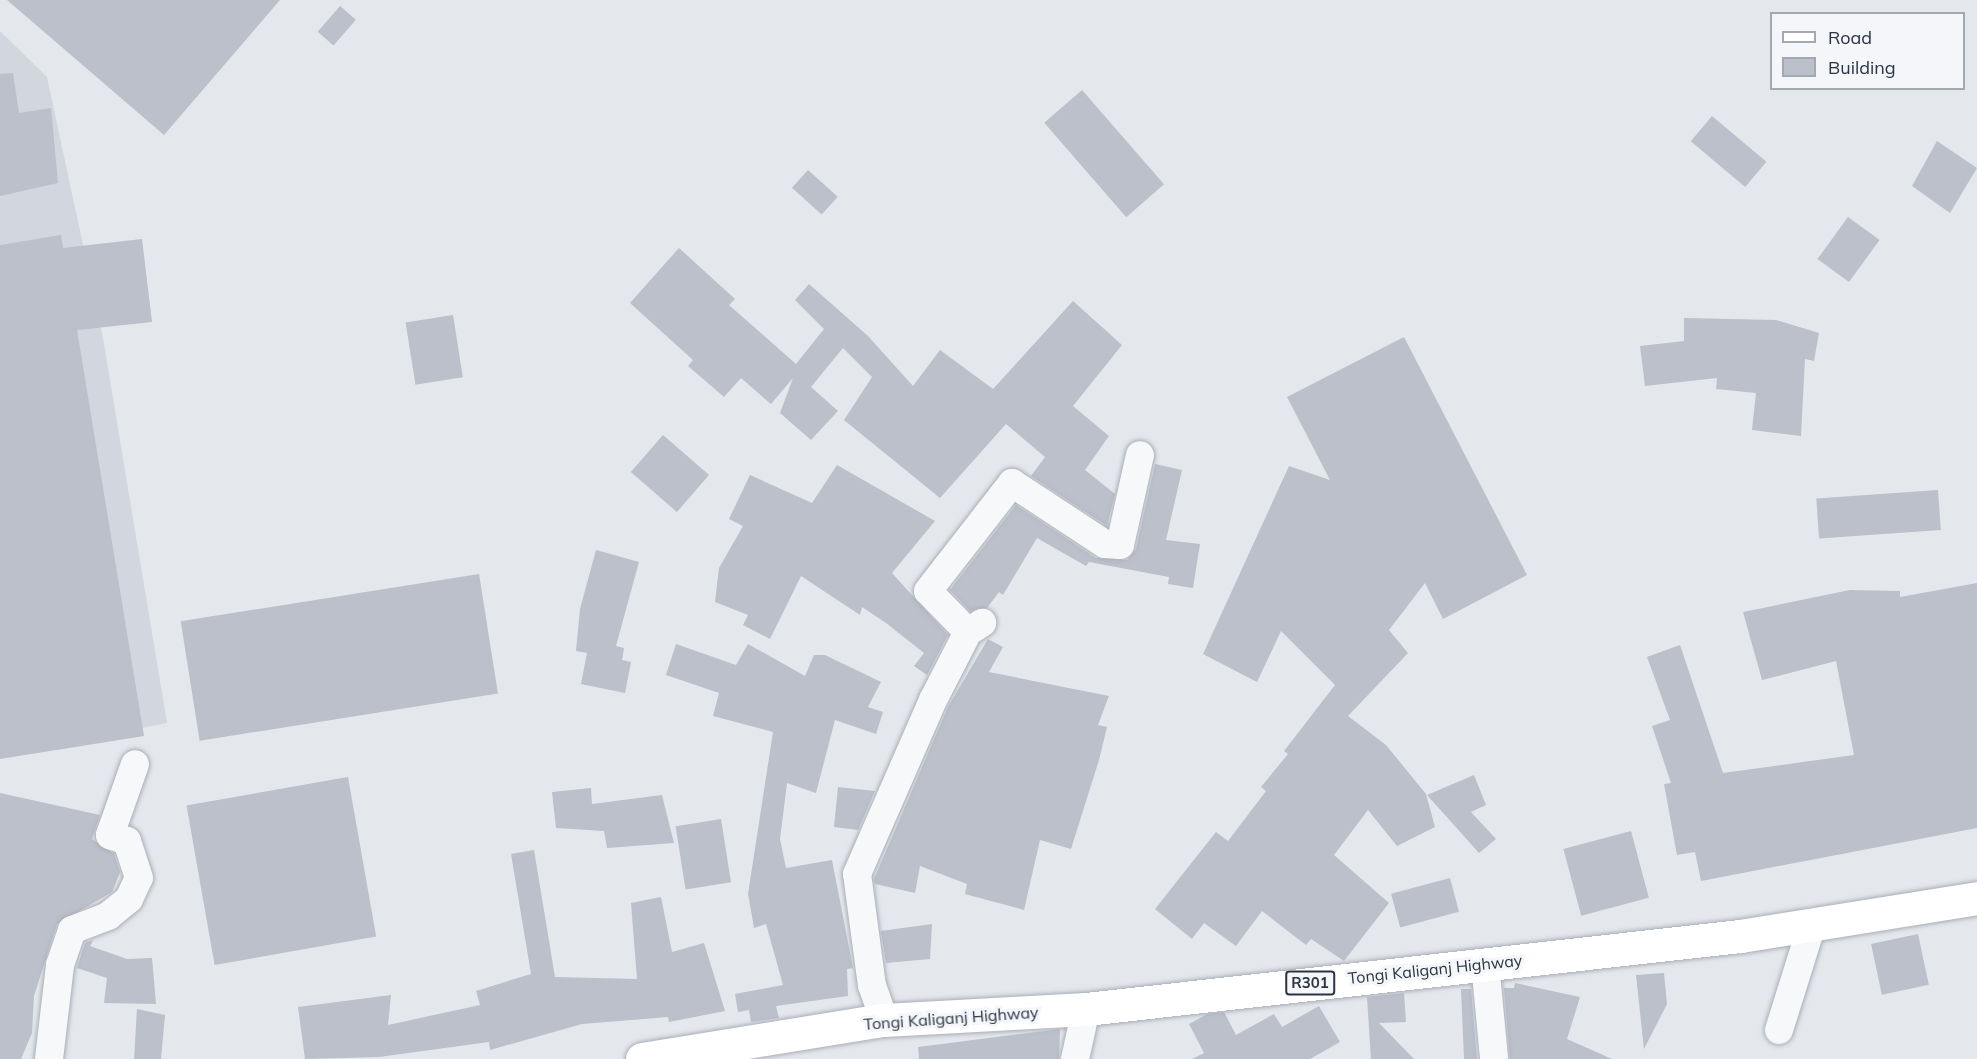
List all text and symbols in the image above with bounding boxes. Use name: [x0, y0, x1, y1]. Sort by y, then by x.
legend: [1770, 12, 1965, 90]
text: Road: [1828, 26, 1872, 49]
text: Building: [1828, 56, 1896, 79]
street label: Tongi Kaliganj Highway: [1347, 950, 1523, 988]
road number: R301: [1284, 971, 1336, 995]
street label: Tongi Kaliganj Highway: [863, 1002, 1039, 1034]

